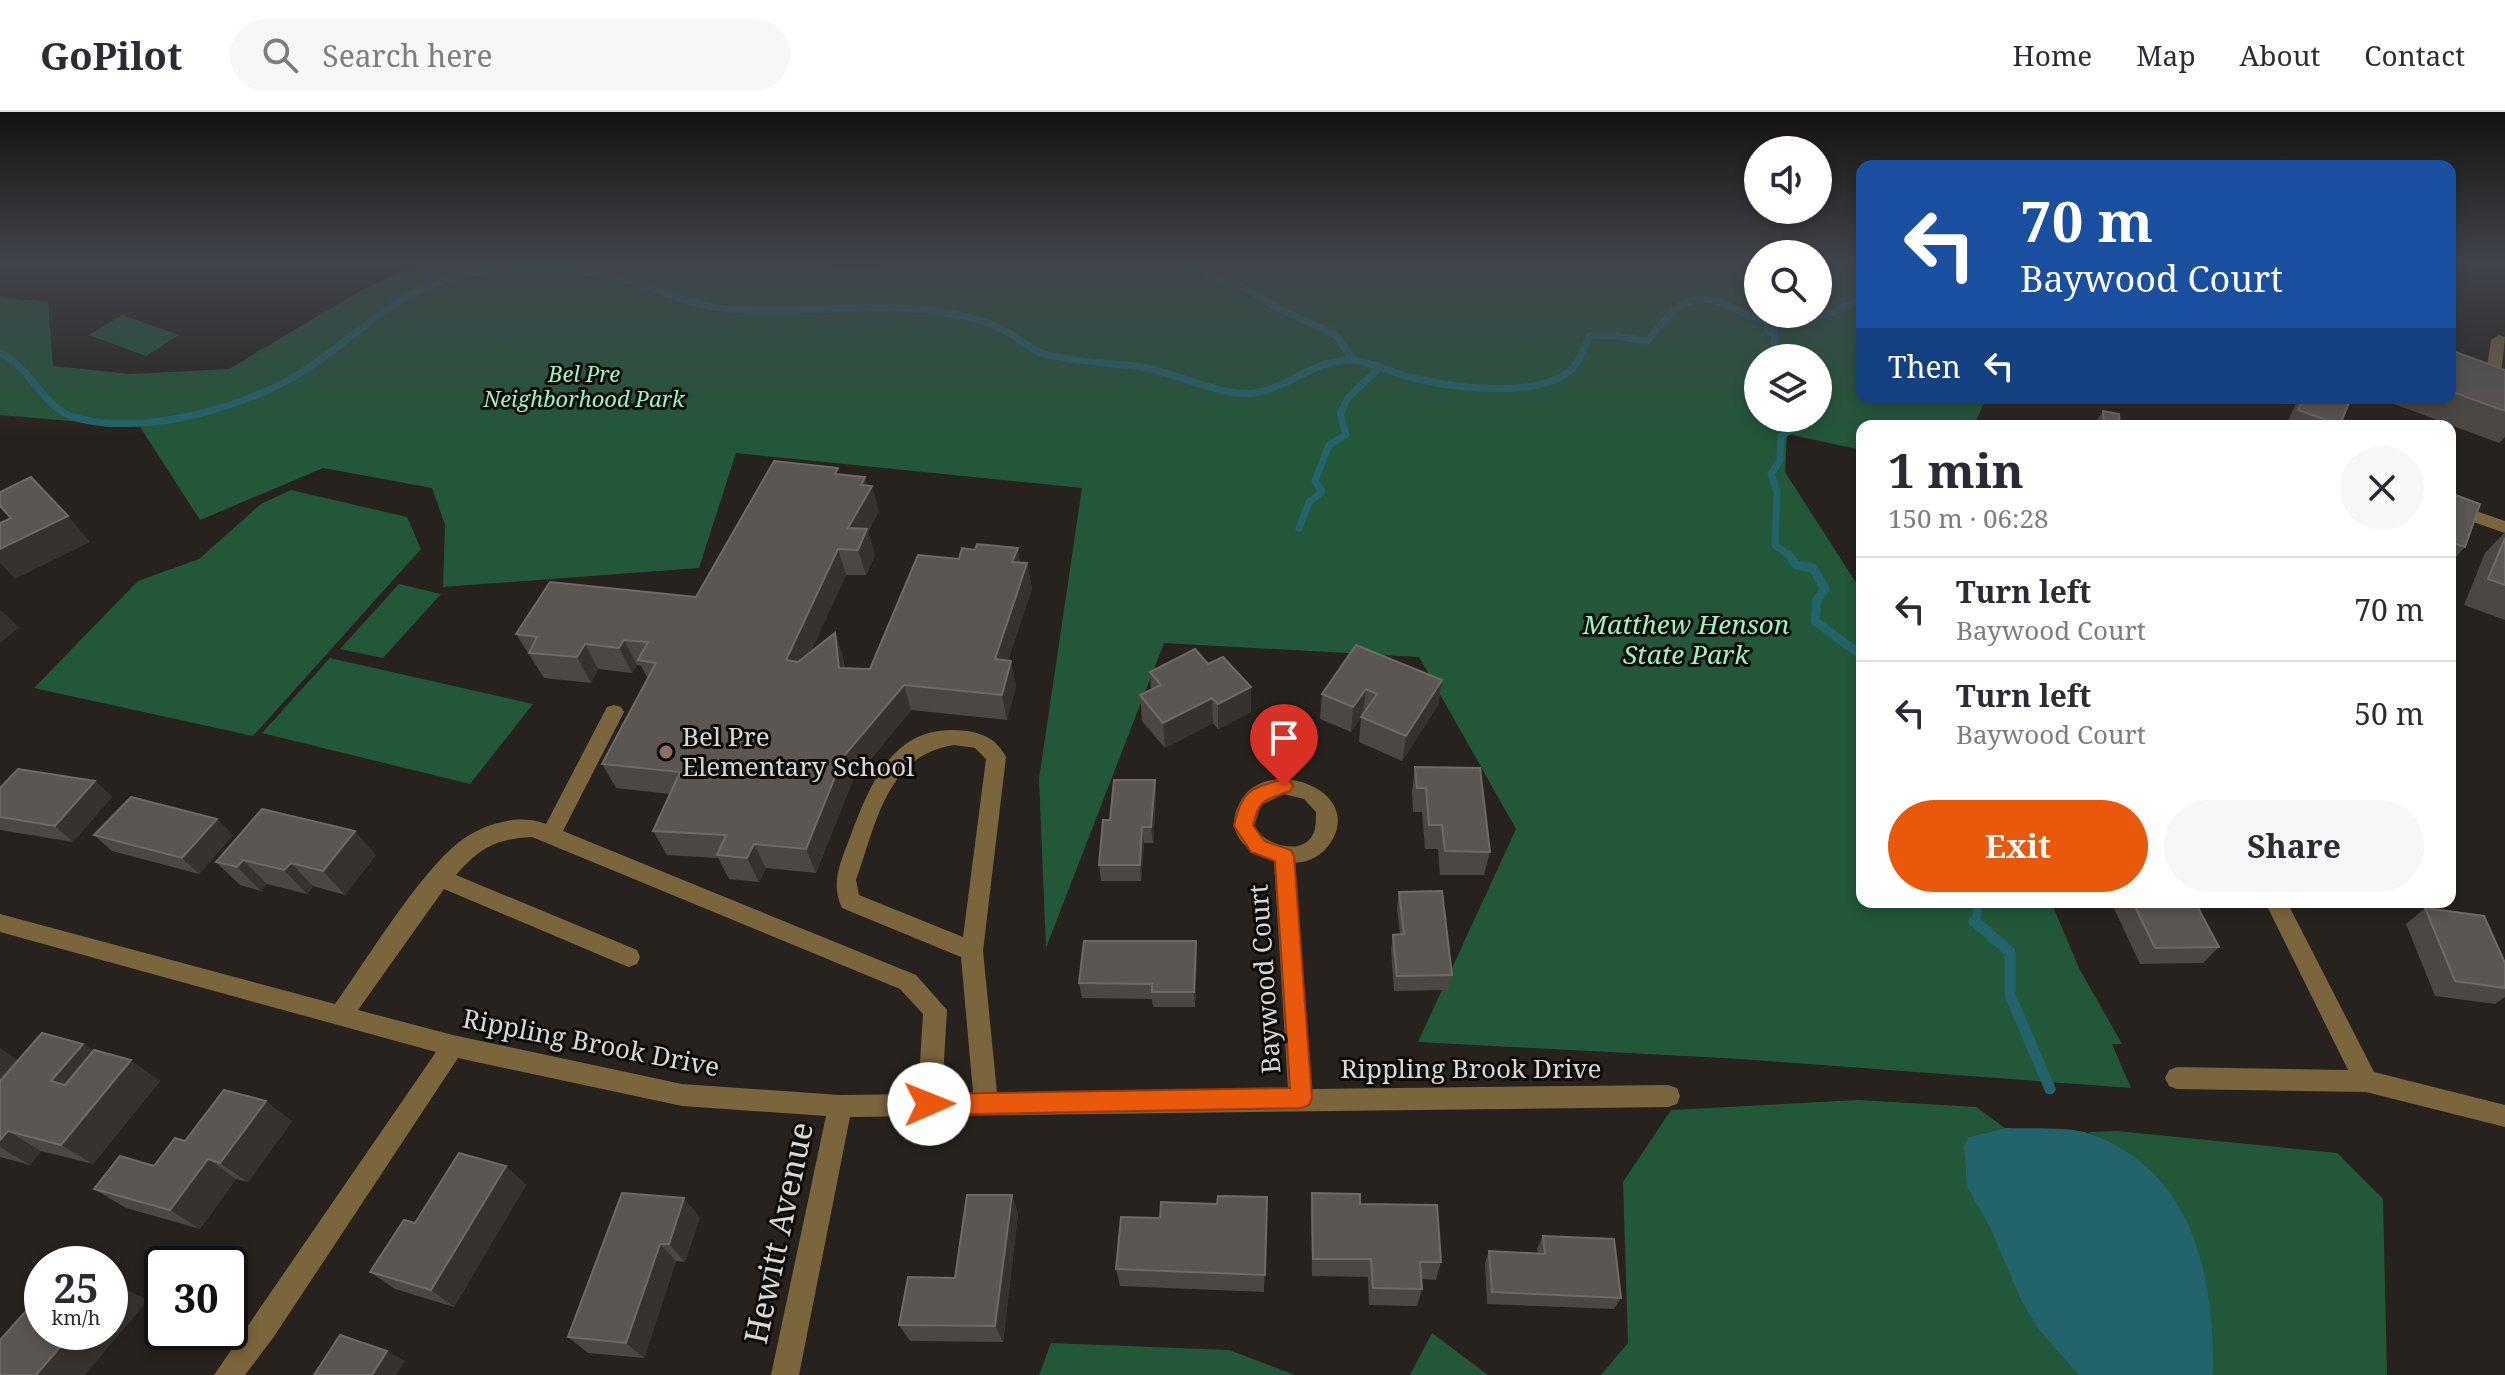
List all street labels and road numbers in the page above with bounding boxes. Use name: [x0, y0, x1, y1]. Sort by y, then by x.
street label: Baywood Court: [1239, 883, 1289, 1075]
street label: Rippling Brook Drive: [460, 999, 723, 1085]
street label: Rippling Brook Drive: [1341, 1050, 1601, 1086]
street label: Hewitt Avenue: [733, 1118, 822, 1347]

